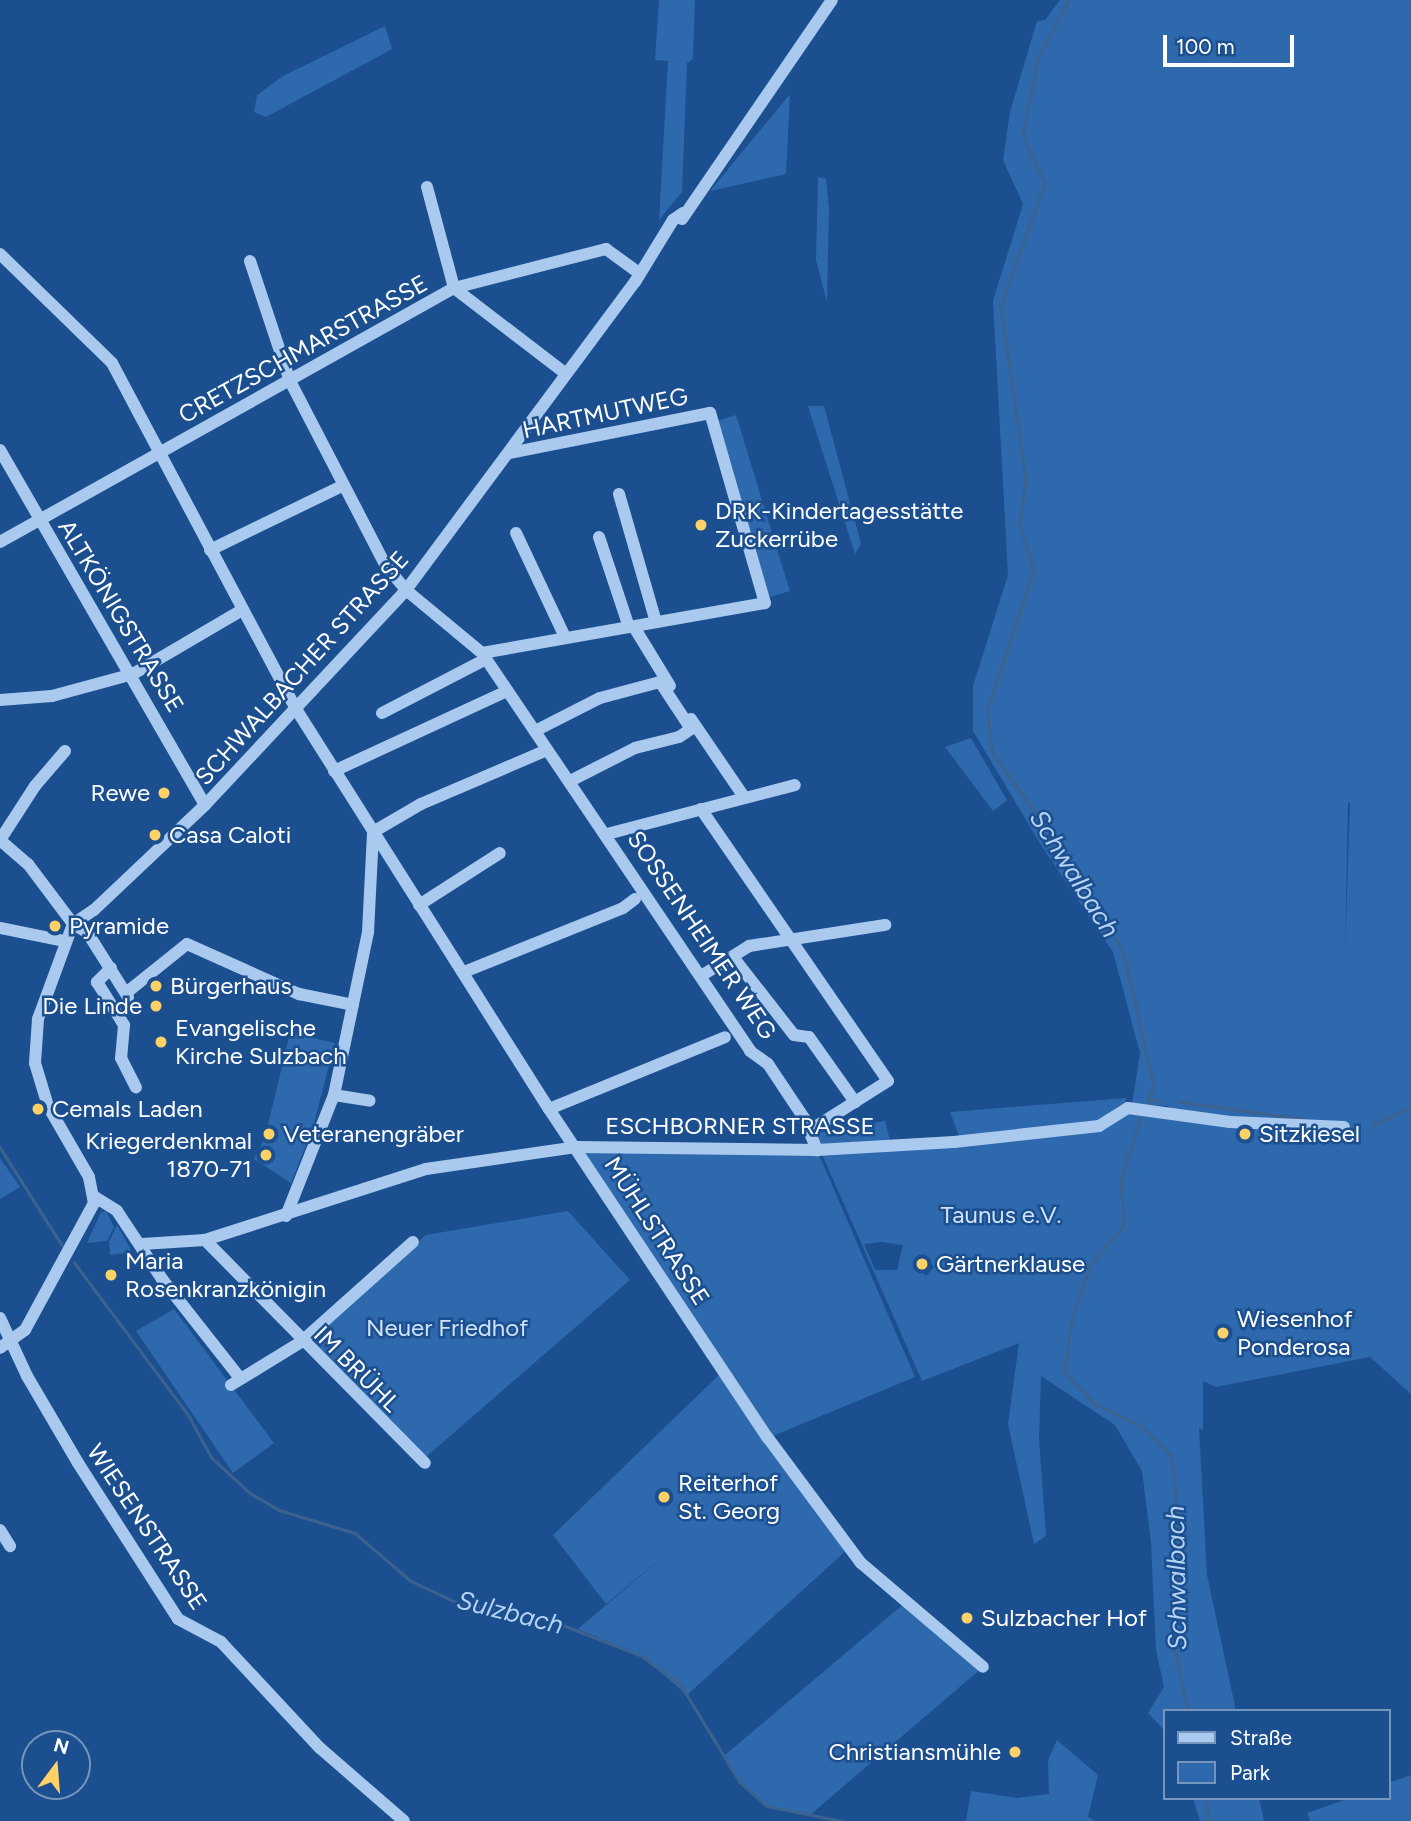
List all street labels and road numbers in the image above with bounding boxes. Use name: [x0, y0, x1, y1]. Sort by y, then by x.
street label: CRETZSCHMARSTRASSE: [174, 269, 432, 429]
street label: HARTMUTWEG: [520, 381, 690, 445]
street label: ALTKÖNIGSTRASSE: [52, 514, 190, 718]
street label: SCHWALBACHER STRASSE: [189, 545, 415, 791]
street label: SOSSENHEIMER WEG: [621, 825, 783, 1045]
street label: ESCHBORNER STRASSE: [605, 1112, 875, 1140]
street label: MÜHLSTRASSE: [598, 1152, 716, 1310]
street label: IM BRÜHL: [308, 1320, 406, 1418]
street label: WIESENSTRASSE: [81, 1438, 213, 1616]

